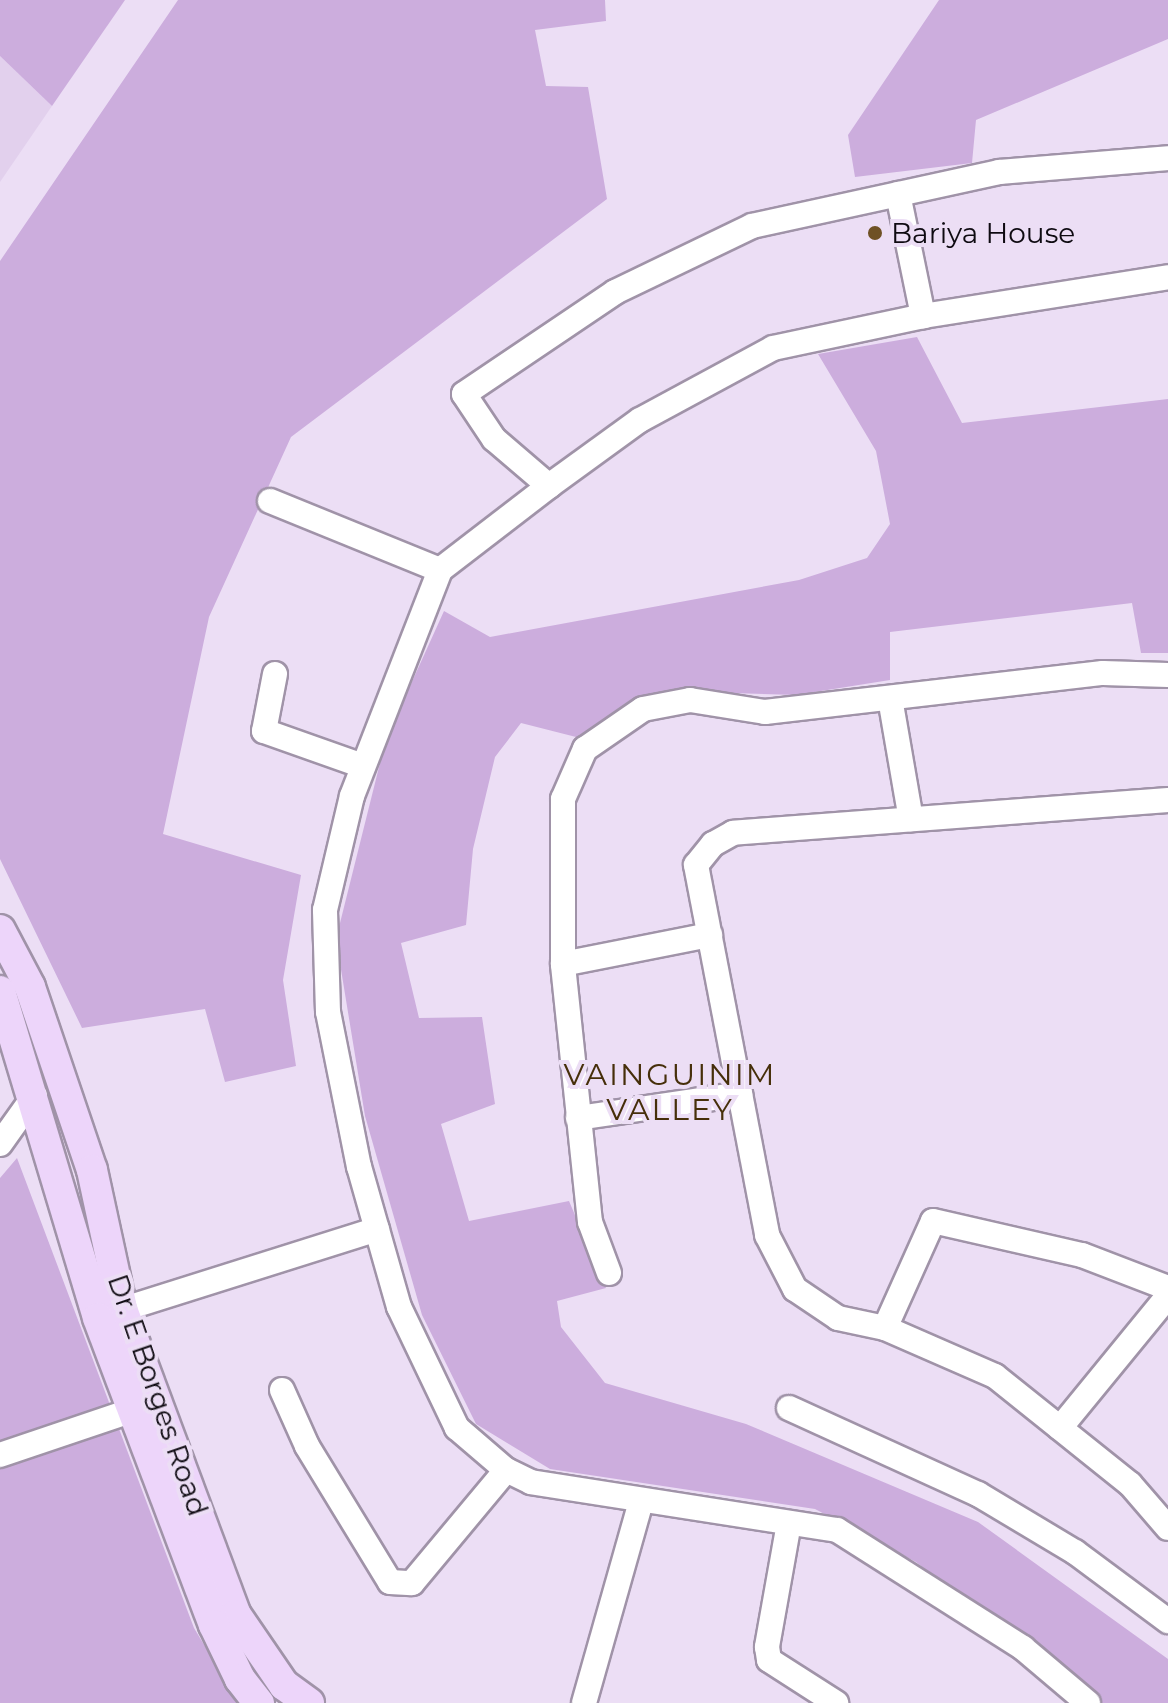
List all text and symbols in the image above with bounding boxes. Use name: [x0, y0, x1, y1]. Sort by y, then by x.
place label: Bariya House: [891, 216, 1075, 250]
marker: Bariya House: [866, 224, 884, 242]
district label: VAINGUINIM VALLEY: [564, 1057, 776, 1128]
street label: Dr. E Borges Road: [101, 1270, 215, 1520]

